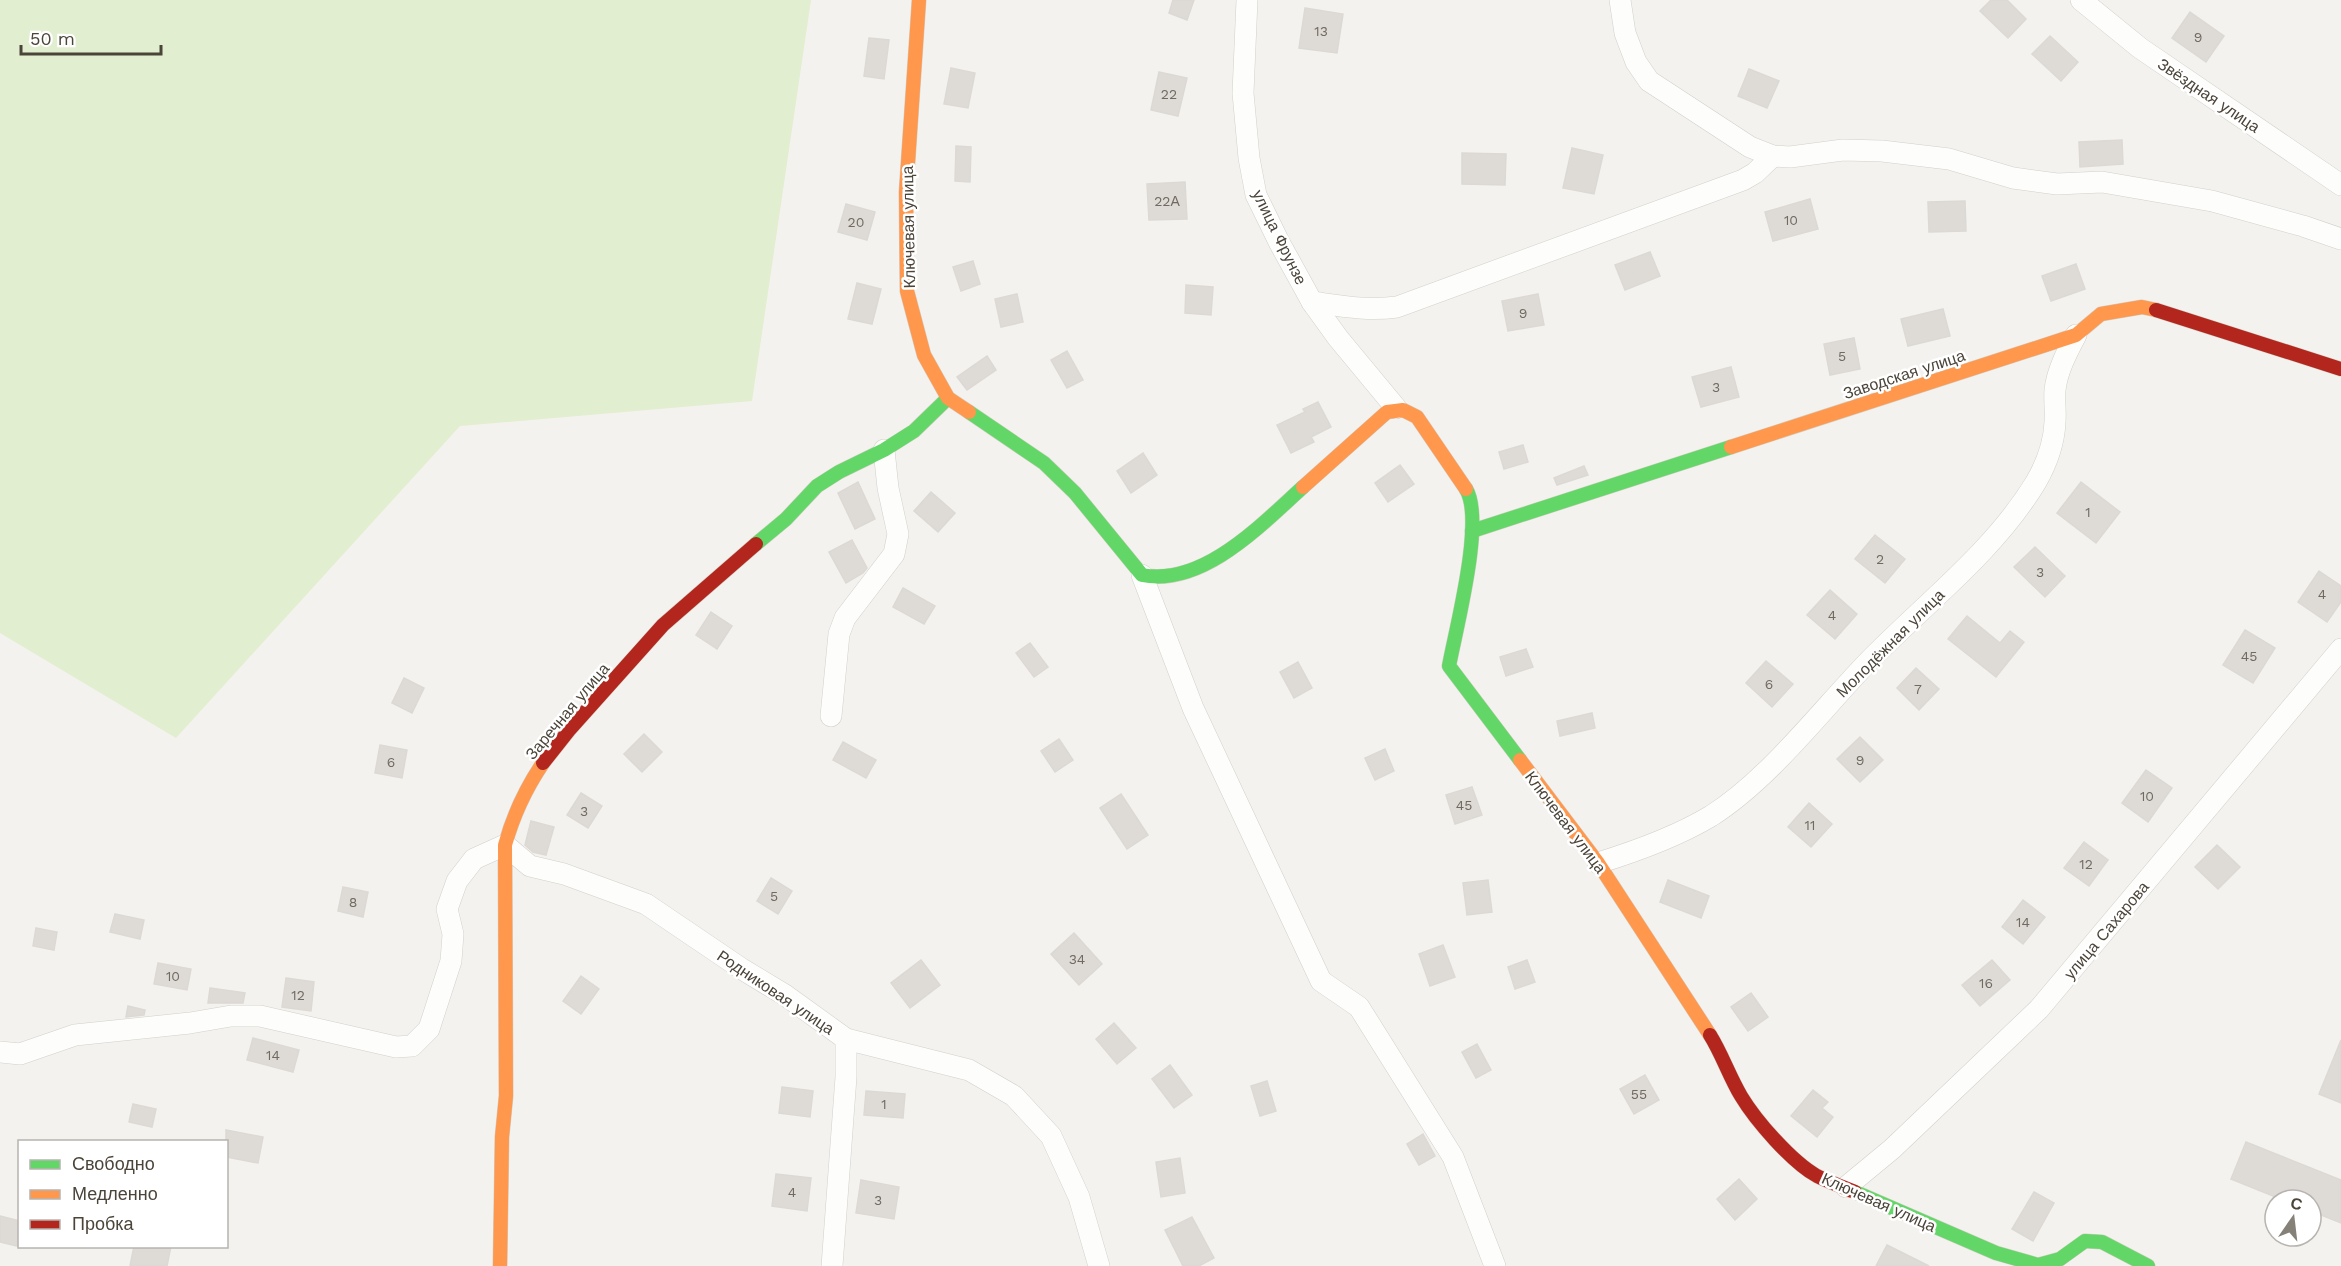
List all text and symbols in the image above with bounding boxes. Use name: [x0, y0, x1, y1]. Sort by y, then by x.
scale bar: [21, 18, 160, 56]
house number: 13: [1314, 23, 1328, 39]
text: 50 m: [30, 28, 75, 49]
house number: 9: [2194, 29, 2202, 45]
street label: Звёздная улица: [2154, 54, 2264, 137]
house number: 22: [1161, 86, 1177, 102]
street label: Ключевая улица: [898, 165, 919, 289]
street label: улица Фрунзе: [1248, 187, 1311, 288]
house number: 22А: [1154, 193, 1180, 209]
house number: 10: [1784, 212, 1798, 228]
house number: 20: [848, 214, 864, 230]
house number: 9: [1519, 305, 1527, 321]
street label: Заводская улица: [1841, 346, 1968, 403]
house number: 5: [1838, 348, 1846, 364]
house number: 3: [1712, 379, 1720, 395]
house number: 1: [2085, 504, 2091, 520]
house number: 2: [1876, 551, 1884, 567]
house number: 3: [2036, 564, 2044, 580]
street label: Молодёжная улица: [1832, 585, 1948, 701]
house number: 4: [2318, 586, 2326, 602]
house number: 4: [1828, 607, 1836, 623]
house number: 45: [2241, 648, 2257, 664]
street label: Заречная улица: [522, 659, 613, 763]
house number: 6: [1765, 676, 1773, 692]
house number: 7: [1914, 681, 1922, 697]
house number: 9: [1856, 752, 1864, 768]
house number: 6: [387, 754, 395, 770]
street label: Ключевая улица: [1521, 768, 1610, 877]
house number: 10: [2140, 788, 2154, 804]
house number: 45: [1456, 797, 1472, 813]
house number: 3: [580, 803, 588, 819]
house number: 11: [1805, 817, 1815, 833]
house number: 12: [2079, 856, 2093, 872]
street label: улица Сахарова: [2060, 877, 2153, 983]
house number: 5: [770, 888, 778, 904]
house number: 8: [349, 894, 357, 910]
house number: 14: [2016, 914, 2030, 930]
street label: Родниковая улица: [714, 946, 838, 1039]
house number: 34: [1069, 951, 1085, 967]
house number: 10: [166, 968, 180, 984]
house number: 16: [1979, 975, 1993, 991]
house number: 12: [291, 987, 305, 1003]
house number: 14: [266, 1047, 280, 1063]
house number: 55: [1631, 1086, 1647, 1102]
house number: 1: [881, 1096, 887, 1112]
legend: [18, 1140, 228, 1248]
text: Свободно: [72, 1153, 155, 1174]
street label: Ключевая улица: [1819, 1169, 1939, 1236]
text: Медленно: [72, 1183, 158, 1204]
house number: 4: [788, 1184, 796, 1200]
north arrow: [2263, 1188, 2323, 1248]
house number: 3: [874, 1192, 882, 1208]
text: С: [2289, 1193, 2305, 1215]
text: Пробка: [72, 1213, 135, 1234]

